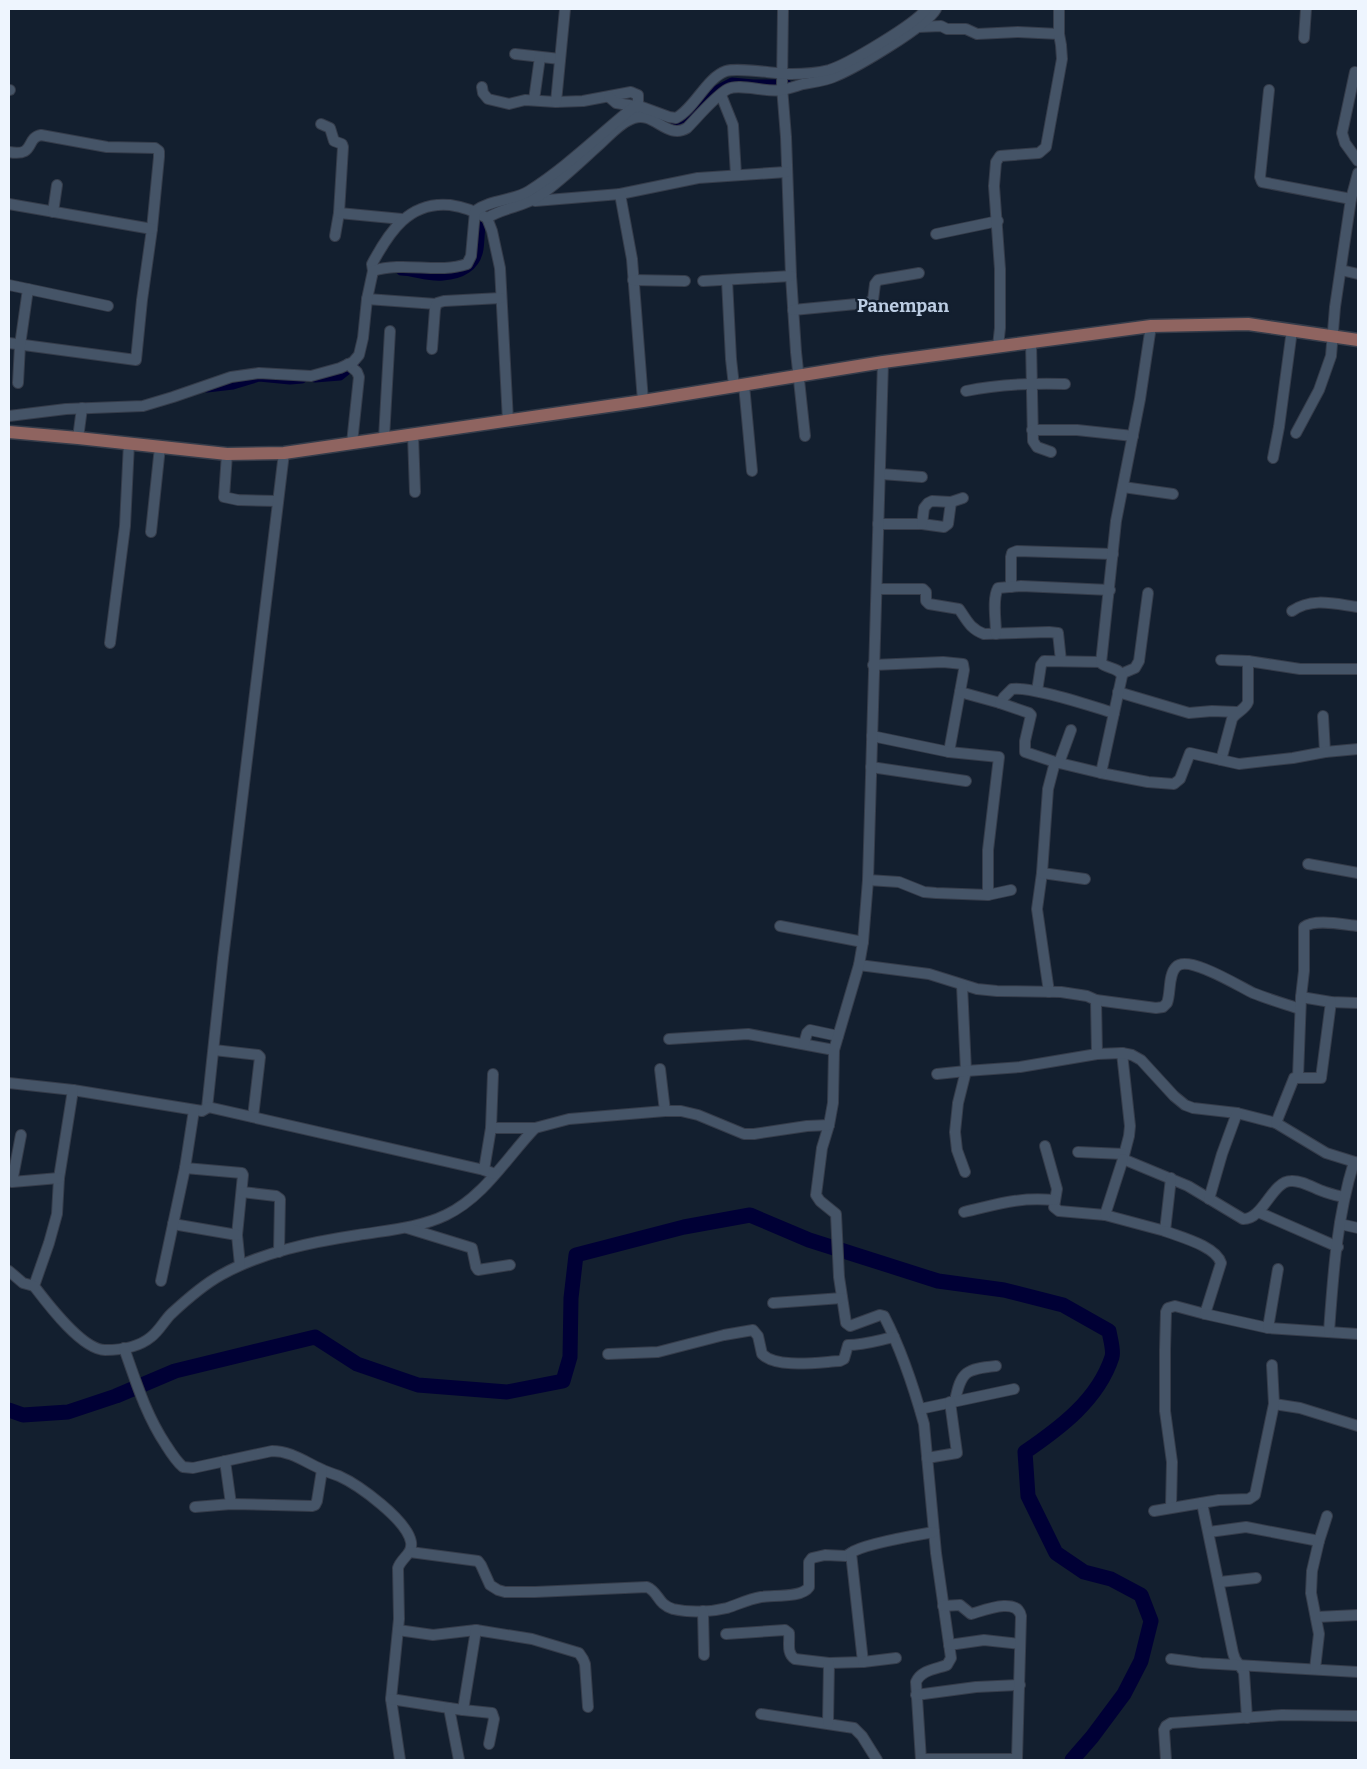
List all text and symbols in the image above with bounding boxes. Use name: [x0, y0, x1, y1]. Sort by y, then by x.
district label: Panempan: [857, 295, 949, 317]

